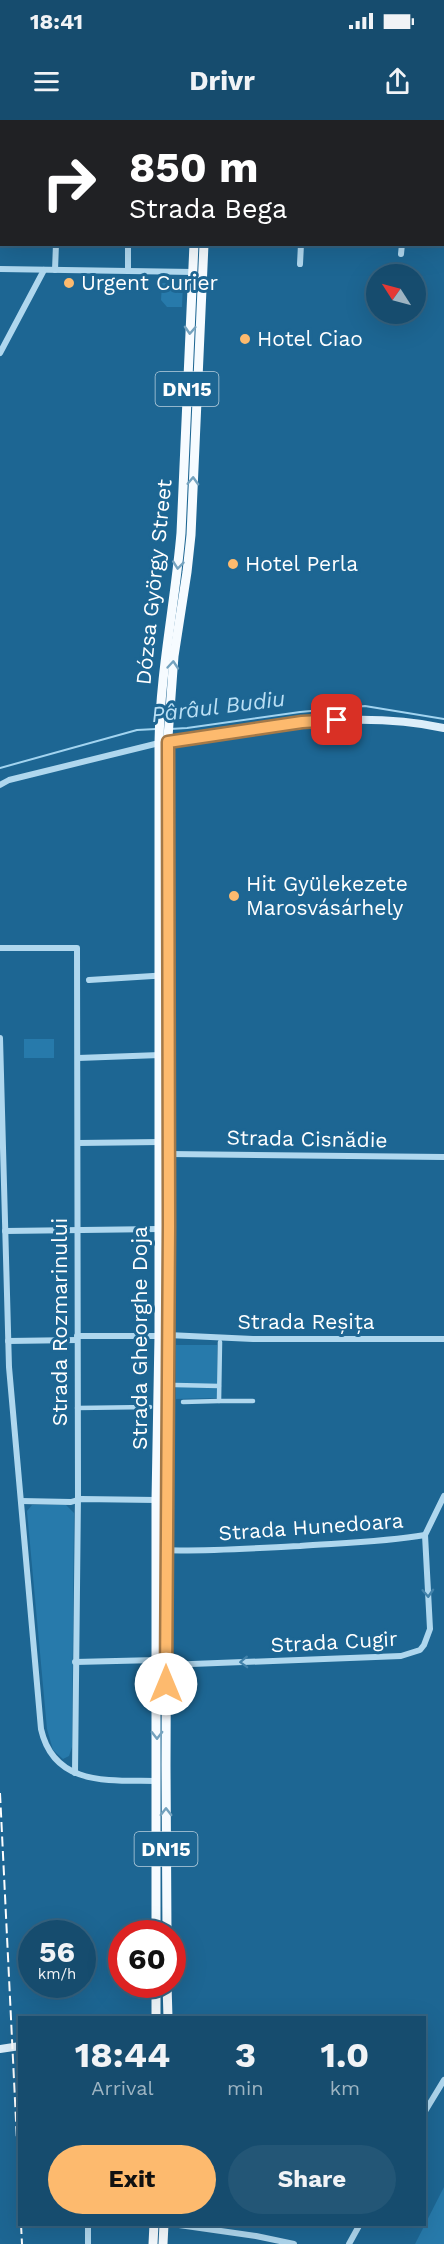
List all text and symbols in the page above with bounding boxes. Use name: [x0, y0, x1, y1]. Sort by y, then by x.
text: 18:41: [30, 9, 83, 34]
icon: menu: [30, 65, 63, 98]
text: Drivr: [189, 65, 255, 97]
icon: share: [381, 65, 414, 98]
text: 850 m: [129, 143, 258, 192]
icon: right: [30, 144, 108, 222]
text: Strada Bega: [129, 193, 287, 225]
north arrow: [366, 264, 426, 324]
map controls: [366, 264, 426, 324]
place label: Urgent Curier: [81, 270, 219, 295]
marker: Urgent Curier: [62, 276, 76, 290]
one-way arrow: [184, 326, 197, 335]
place label: Hotel Ciao: [257, 326, 363, 351]
marker: Hotel Ciao: [238, 332, 252, 346]
road number: DN15: [156, 372, 219, 406]
one-way arrow: [187, 477, 200, 486]
street label: Dózsa György Street: [130, 478, 177, 686]
place label: Hotel Perla: [245, 551, 358, 576]
marker: Hotel Perla: [226, 557, 240, 571]
one-way arrow: [172, 560, 185, 570]
one-way arrow: [166, 660, 179, 670]
water label: Pârâul Budiu: [150, 686, 286, 727]
pin: [311, 694, 362, 745]
icon: arrive: [320, 703, 353, 736]
place label: Hit Gyülekezete Marosvásárhely: [246, 871, 408, 920]
marker: Hit Gyülekezete Marosvásárhely: [227, 889, 241, 903]
street label: Strada Cisnădie: [226, 1125, 388, 1152]
street label: Strada Rozmarinului: [47, 1218, 72, 1426]
street label: Strada Gheorghe Doja: [127, 1226, 152, 1450]
street label: Strada Reșița: [237, 1309, 375, 1334]
street label: Strada Hunedoara: [218, 1508, 404, 1545]
one-way arrow: [421, 1588, 434, 1597]
street label: Strada Cugir: [270, 1626, 398, 1657]
position arrow: [134, 1652, 198, 1716]
one-way arrow: [239, 1656, 248, 1669]
one-way arrow: [151, 1730, 163, 1739]
one-way arrow: [160, 1808, 172, 1817]
road number: DN15: [134, 1832, 198, 1866]
speed limit sign: 60: [108, 1920, 186, 1998]
text: 56: [39, 1934, 75, 1969]
text: km/h: [38, 1965, 76, 1983]
text: 18:44: [75, 2034, 170, 2076]
text: 3: [235, 2034, 256, 2076]
text: 1.0: [320, 2034, 369, 2076]
text: Arrival: [91, 2076, 154, 2100]
text: min: [227, 2076, 264, 2100]
text: km: [330, 2076, 360, 2100]
button: Exit: [48, 2145, 216, 2214]
button: Share: [228, 2145, 396, 2214]

